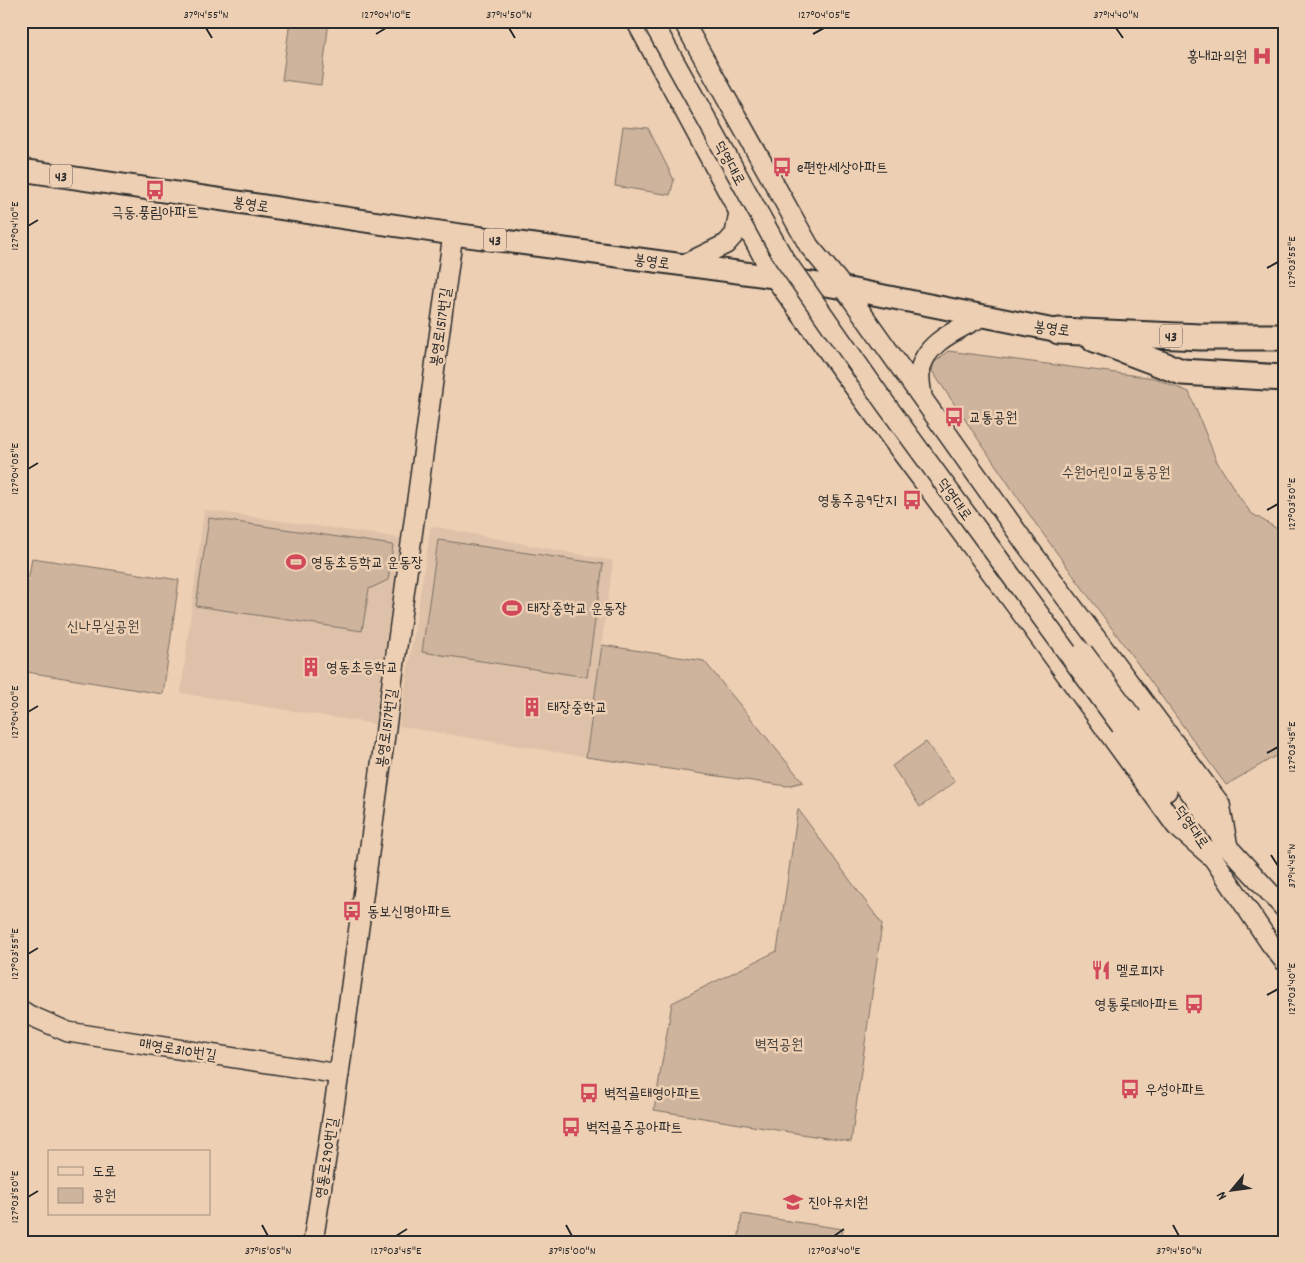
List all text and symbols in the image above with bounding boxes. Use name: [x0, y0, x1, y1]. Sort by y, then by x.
text: 37°14'55"N: [183, 7, 229, 24]
text: 127°04'10"E: [361, 7, 411, 24]
text: 37°14'50"N: [486, 7, 532, 24]
text: 127°04'05"E: [798, 7, 851, 24]
text: 37°14'40"N: [1093, 7, 1139, 24]
hospital icon: 홍내과의원: [1251, 45, 1273, 67]
place label: 홍내과의원: [1187, 47, 1247, 69]
street label: 덕영대로: [707, 138, 750, 190]
bus stop icon: e편한세상아파트: [771, 156, 793, 178]
place label: e편한세상아파트: [797, 158, 888, 180]
road number: 43: [50, 165, 72, 188]
bus stop icon: 극동.풍림아파트: [144, 179, 166, 201]
street label: 봉영로: [231, 192, 270, 220]
text: 127°04'10"E: [7, 201, 24, 251]
place label: 극동.풍림아파트: [112, 203, 198, 225]
road number: 43: [484, 228, 506, 252]
text: 127°03'55"E: [1284, 236, 1301, 288]
street label: 봉영로: [632, 250, 671, 276]
street label: 봉영로1517번길: [426, 286, 458, 368]
street label: 봉영로: [1032, 317, 1071, 343]
road number: 43: [1160, 324, 1182, 348]
bus stop icon: 교통공원: [943, 406, 965, 428]
place label: 교통공원: [969, 408, 1017, 430]
text: 127°04'05"E: [7, 442, 24, 495]
park label: 수원어린이교통공원: [1062, 463, 1170, 485]
street label: 덕영대로: [930, 474, 976, 526]
text: 127°03'50"E: [1284, 477, 1301, 530]
bus stop icon: 영통주공9단지: [901, 489, 923, 511]
place label: 영통주공9단지: [818, 491, 897, 513]
sports icon: 영동초등학교 운동장: [285, 551, 307, 573]
place label: 영동초등학교 운동장: [311, 553, 423, 575]
sports icon: 태장중학교 운동장: [501, 597, 523, 619]
place label: 태장중학교 운동장: [527, 599, 627, 621]
park label: 신나무실공원: [67, 617, 139, 639]
building icon: 영동초등학교: [300, 656, 322, 678]
place label: 영동초등학교: [326, 658, 398, 680]
text: 127°04'00"E: [7, 685, 24, 739]
street label: 봉영로1517번길: [372, 687, 404, 769]
building icon: 태장중학교: [521, 696, 543, 718]
place label: 태장중학교: [547, 698, 607, 720]
text: 127°03'45"E: [1284, 721, 1301, 772]
street label: 덕영대로: [1168, 802, 1213, 854]
text: 37°14'45"N: [1284, 844, 1301, 888]
bus stop icon: 동보신명아파트: [341, 900, 363, 922]
place label: 동보신명아파트: [367, 902, 452, 924]
text: 127°03'55"E: [7, 928, 24, 980]
restaurant icon: 멜로피자: [1090, 959, 1112, 981]
place label: 멜로피자: [1116, 961, 1164, 983]
text: 127°03'40"E: [1284, 963, 1301, 1015]
bus stop icon: 영통롯데아파트: [1183, 993, 1205, 1015]
place label: 영통롯데아파트: [1095, 995, 1179, 1017]
street label: 매영로310번길: [137, 1034, 218, 1068]
park label: 벽적공원: [755, 1035, 803, 1057]
bus stop icon: 우성아파트: [1119, 1078, 1141, 1100]
place label: 우성아파트: [1145, 1080, 1205, 1102]
bus stop icon: 벽적골태영아파트: [578, 1082, 600, 1104]
place label: 벽적골태영아파트: [604, 1084, 701, 1106]
street label: 영통로290번길: [311, 1116, 345, 1201]
bus stop icon: 벽적골주공아파트: [560, 1116, 582, 1138]
place label: 벽적골주공아파트: [586, 1118, 683, 1140]
legend: [48, 1150, 210, 1216]
text: 도로: [92, 1162, 116, 1184]
north arrow: [1208, 1166, 1258, 1216]
text: 127°03'50"E: [7, 1170, 24, 1223]
text: 공원: [92, 1186, 116, 1208]
text: N: [1212, 1187, 1233, 1203]
school or university icon: 진아유치원: [782, 1191, 804, 1213]
place label: 진아유치원: [808, 1193, 868, 1215]
text: 37°15'05"N: [245, 1243, 291, 1260]
text: 127°03'45"E: [371, 1243, 422, 1260]
text: 37°15'00"N: [548, 1243, 596, 1260]
text: 127°03'40"E: [808, 1243, 860, 1260]
text: 37°14'50"N: [1156, 1243, 1202, 1260]

